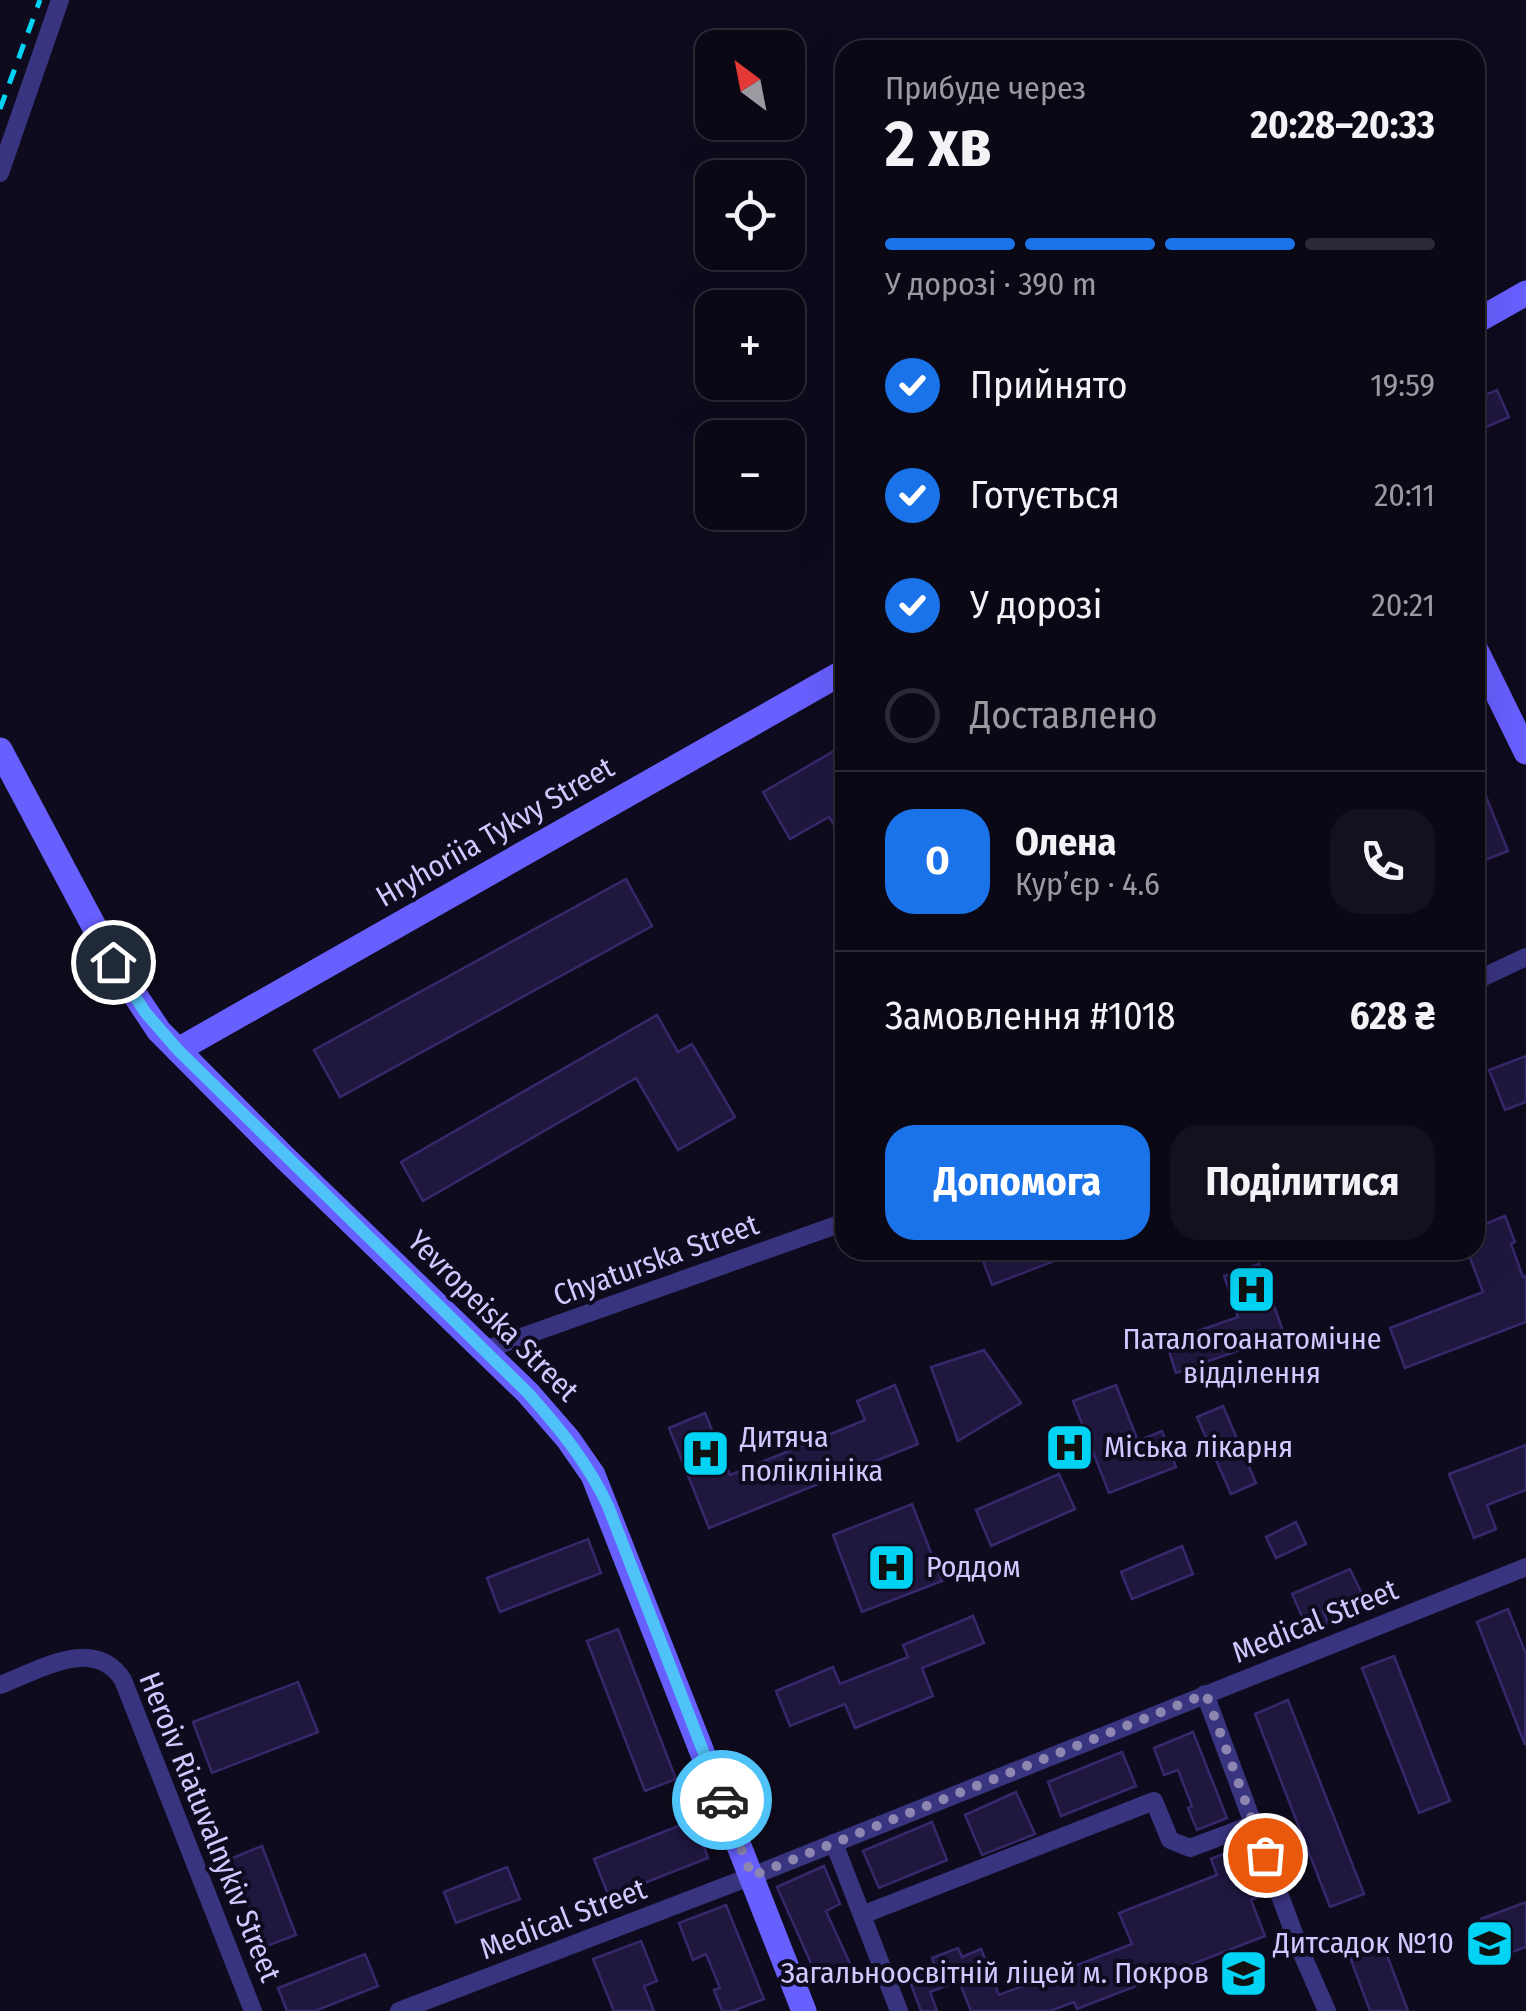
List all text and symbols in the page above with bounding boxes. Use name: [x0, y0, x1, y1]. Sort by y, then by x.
north arrow: [695, 30, 805, 140]
map controls: [695, 30, 805, 530]
text: Прибуде через: [885, 69, 1086, 107]
text: 20:28–20:33: [1250, 102, 1435, 148]
text: 2 хв: [885, 105, 992, 183]
button: locate: [695, 160, 805, 270]
text: У дорозі · 390 m: [885, 265, 1097, 303]
button: +: [695, 290, 805, 400]
icon: check: [885, 358, 940, 413]
text: Прийнято: [970, 362, 1128, 408]
text: 19:59: [1370, 366, 1435, 404]
button: −: [695, 420, 805, 530]
icon: check: [885, 468, 940, 523]
text: Готується: [970, 472, 1120, 518]
text: 20:11: [1374, 476, 1435, 514]
icon: check: [885, 578, 940, 633]
text: У дорозі: [970, 582, 1102, 628]
text: 20:21: [1372, 586, 1435, 624]
text: Доставлено: [970, 692, 1157, 738]
street label: Hryhoriia Tykvy Street: [370, 749, 620, 915]
button: phone: [1330, 809, 1435, 914]
text: Олена: [1015, 819, 1116, 865]
text: О: [926, 838, 949, 884]
text: Кур’єр · 4.6: [1015, 865, 1160, 903]
pin: [71, 920, 156, 1005]
icon: home: [86, 935, 141, 990]
text: Замовлення #1018: [885, 993, 1176, 1039]
text: 628 ₴: [1350, 993, 1435, 1039]
button: Допомога: [885, 1125, 1150, 1240]
button: Поділитися: [1170, 1125, 1435, 1240]
street label: Chyaturska Street: [549, 1206, 764, 1314]
street label: Yevropeiska Street: [400, 1223, 586, 1409]
hospital icon: Паталогоанатомічне відділення: [1226, 1264, 1278, 1316]
place label: Паталогоанатомічне відділення: [1122, 1321, 1382, 1391]
place label: Дитяча поліклініка: [739, 1419, 883, 1489]
hospital icon: Мiська лiкарня: [1043, 1421, 1095, 1473]
hospital icon: Дитяча поліклініка: [679, 1428, 731, 1480]
place label: Мiська лiкарня: [1104, 1429, 1293, 1465]
hospital icon: Роддом: [865, 1541, 917, 1593]
place label: Роддом: [926, 1549, 1021, 1585]
street label: Medical Street: [1227, 1571, 1403, 1671]
street label: Heroiv Riatuvalnykiv Street: [131, 1667, 289, 1987]
courier: [672, 1750, 772, 1850]
icon: car: [695, 1773, 750, 1828]
pin: [1223, 1813, 1308, 1898]
icon: bag: [1238, 1828, 1293, 1883]
street label: Medical Street: [475, 1871, 652, 1967]
school or university icon: Дитсадок №10: [1463, 1917, 1515, 1969]
place label: Дитсадок №10: [1272, 1925, 1454, 1961]
school or university icon: Загальноосвітній ліцей м. Покров: [1218, 1947, 1270, 1999]
place label: Загальноосвітній ліцей м. Покров: [781, 1955, 1209, 1991]

